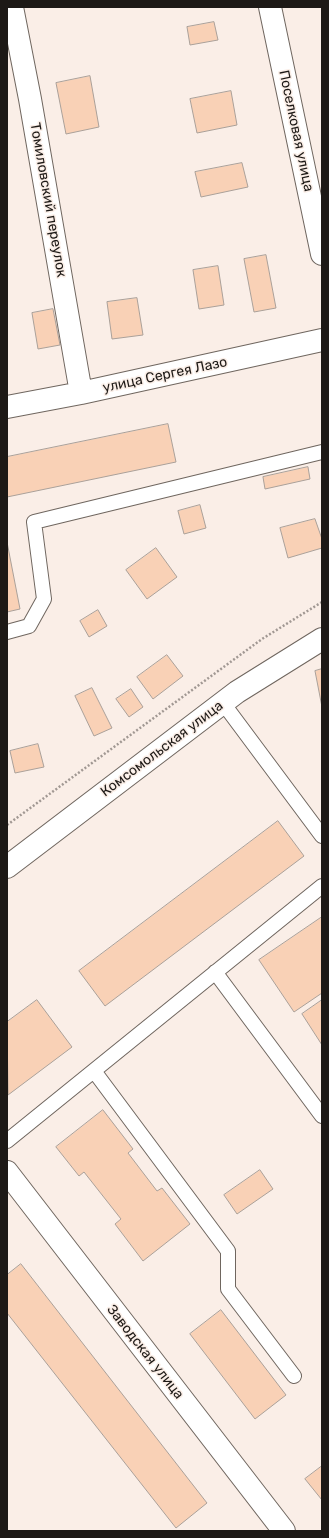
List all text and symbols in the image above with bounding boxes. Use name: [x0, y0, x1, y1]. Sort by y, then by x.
street label: Поселковая улица: [275, 69, 317, 193]
street label: Томиловский переулок: [26, 121, 70, 279]
street label: улица Сергея Лазо: [101, 354, 229, 396]
street label: Комсомольская улица: [98, 698, 226, 800]
street label: Заводская улица: [103, 1302, 187, 1402]

